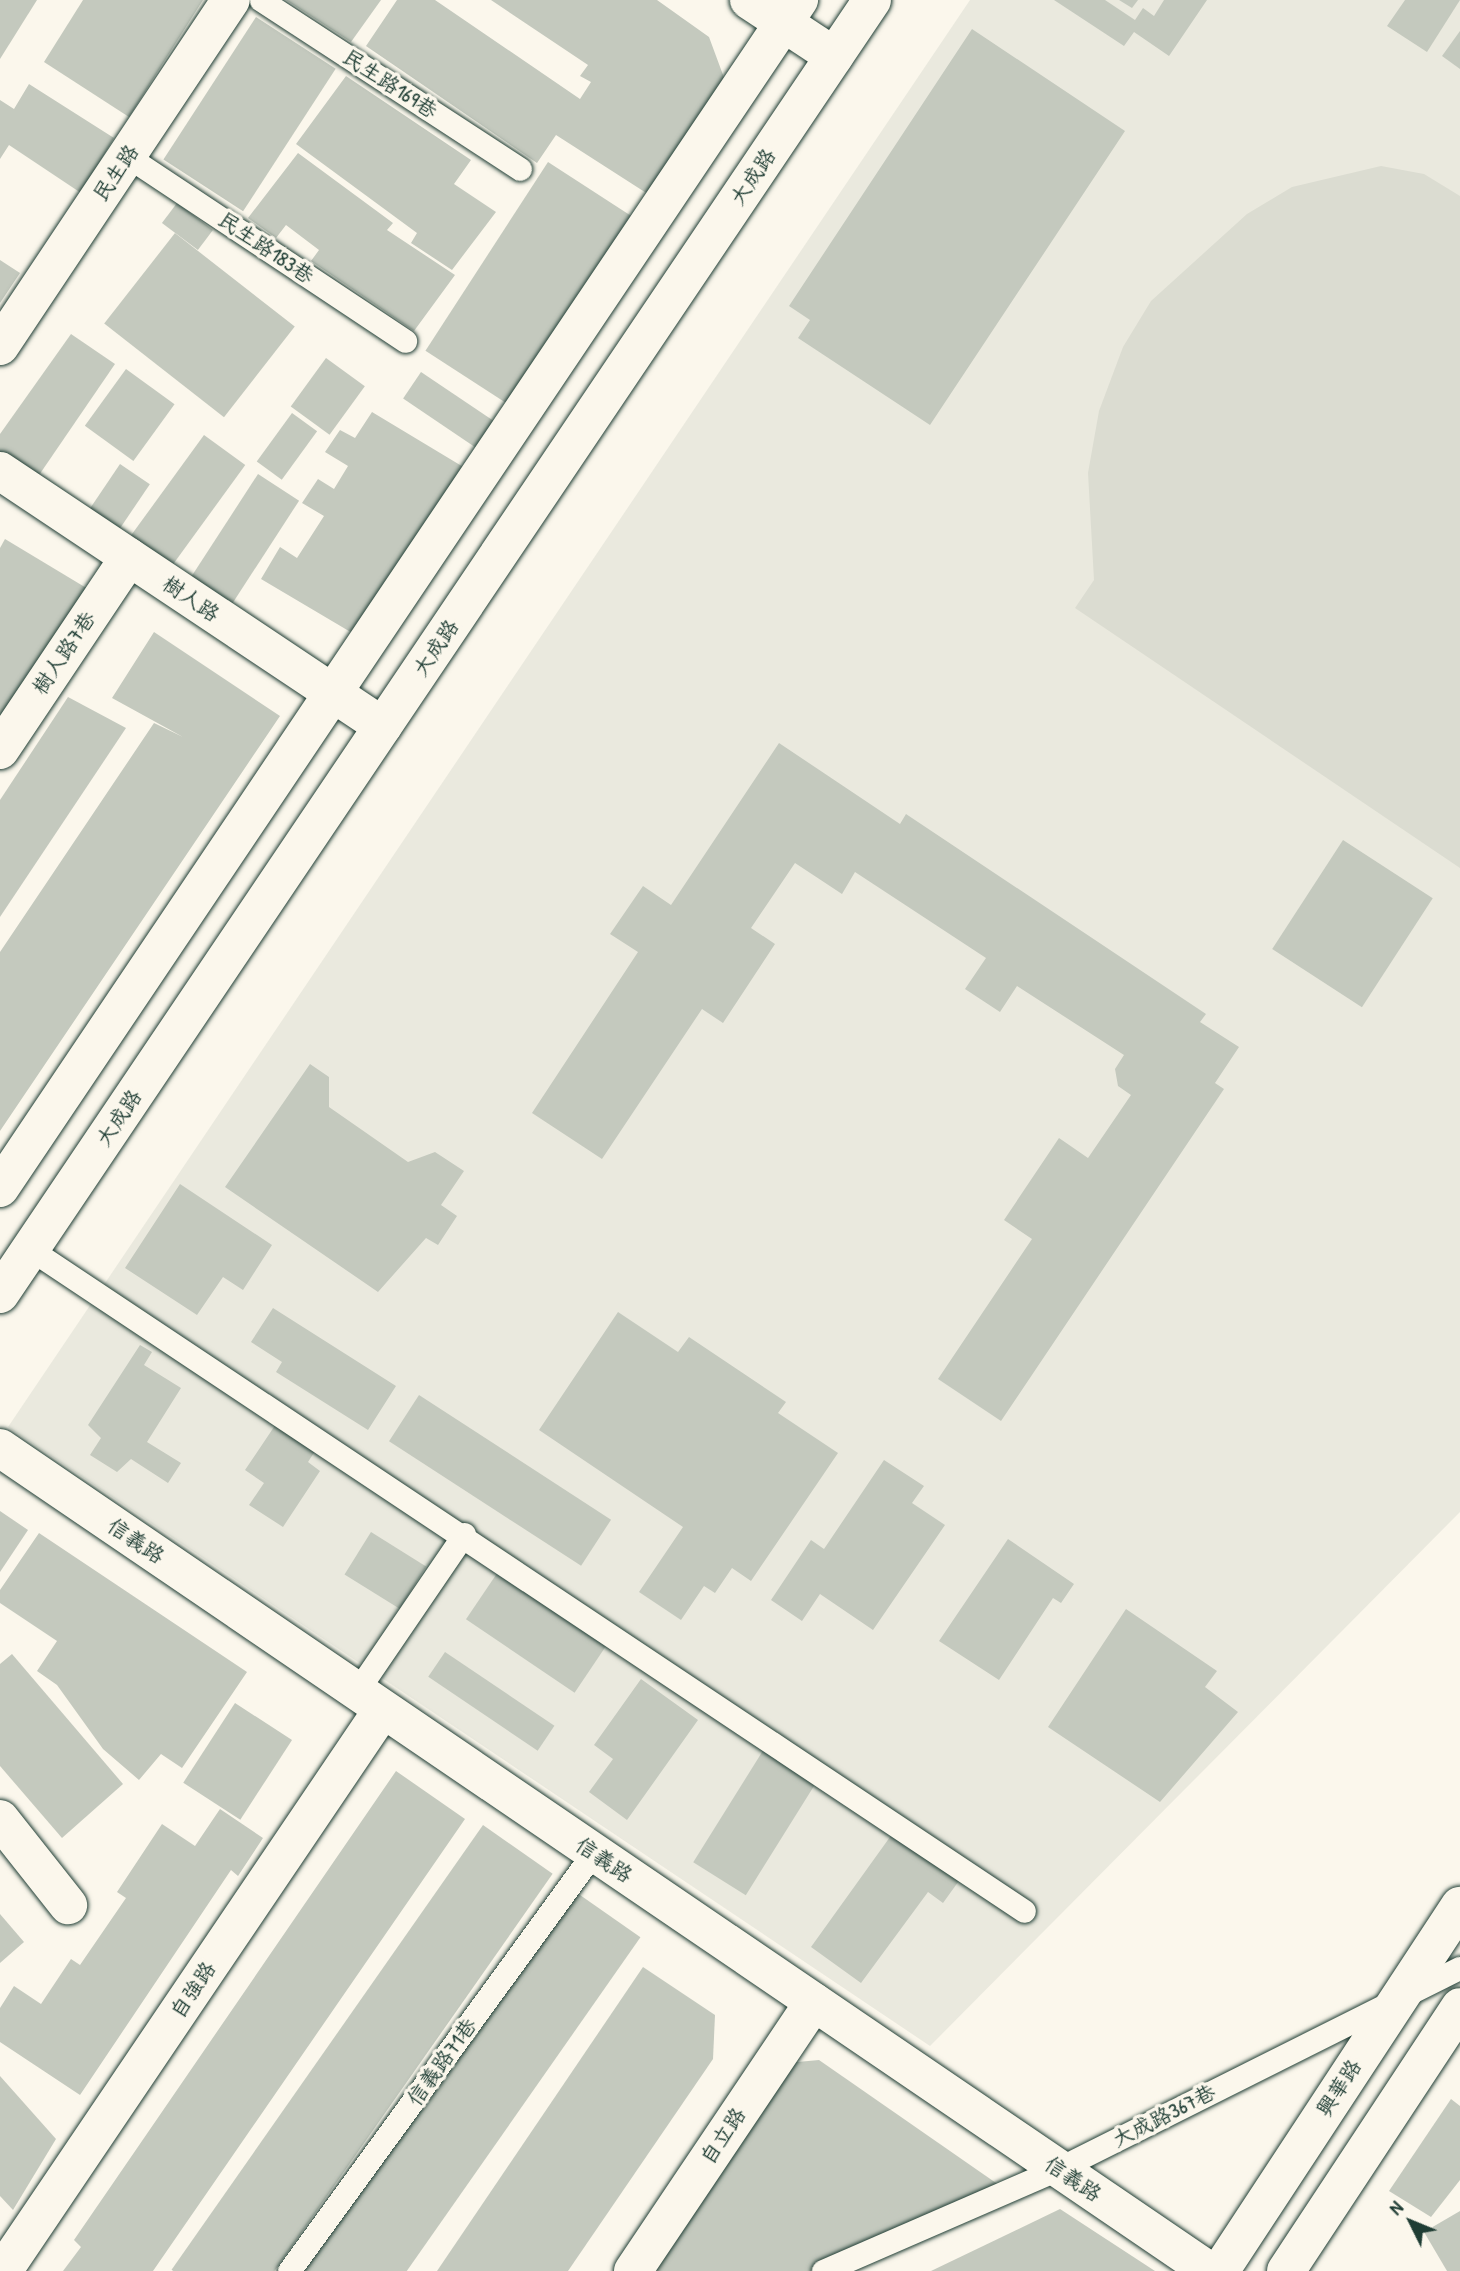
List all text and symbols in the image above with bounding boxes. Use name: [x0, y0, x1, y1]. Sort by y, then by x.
street label: 民生路169巷: [338, 44, 442, 124]
street label: 民生路: [88, 140, 144, 206]
street label: 大成路: [725, 144, 781, 210]
street label: 民生路183巷: [213, 207, 319, 289]
street label: 樹人路: [158, 571, 224, 627]
street label: 樹人路7巷: [27, 607, 101, 699]
street label: 大成路: [408, 615, 464, 681]
street label: 大成路: [91, 1085, 147, 1151]
street label: 信義路: [103, 1513, 169, 1569]
street label: 信義路: [571, 1832, 637, 1888]
street label: 自強路: [165, 1957, 221, 2023]
street label: 信義路71巷: [402, 2013, 482, 2111]
street label: 興華路: [1311, 2055, 1367, 2121]
street label: 大成路367巷: [1108, 2079, 1220, 2153]
street label: 自立路: [695, 2103, 751, 2169]
street label: 信義路: [1040, 2151, 1106, 2207]
north arrow: [1376, 2187, 1446, 2257]
text: N: [1383, 2195, 1409, 2220]

